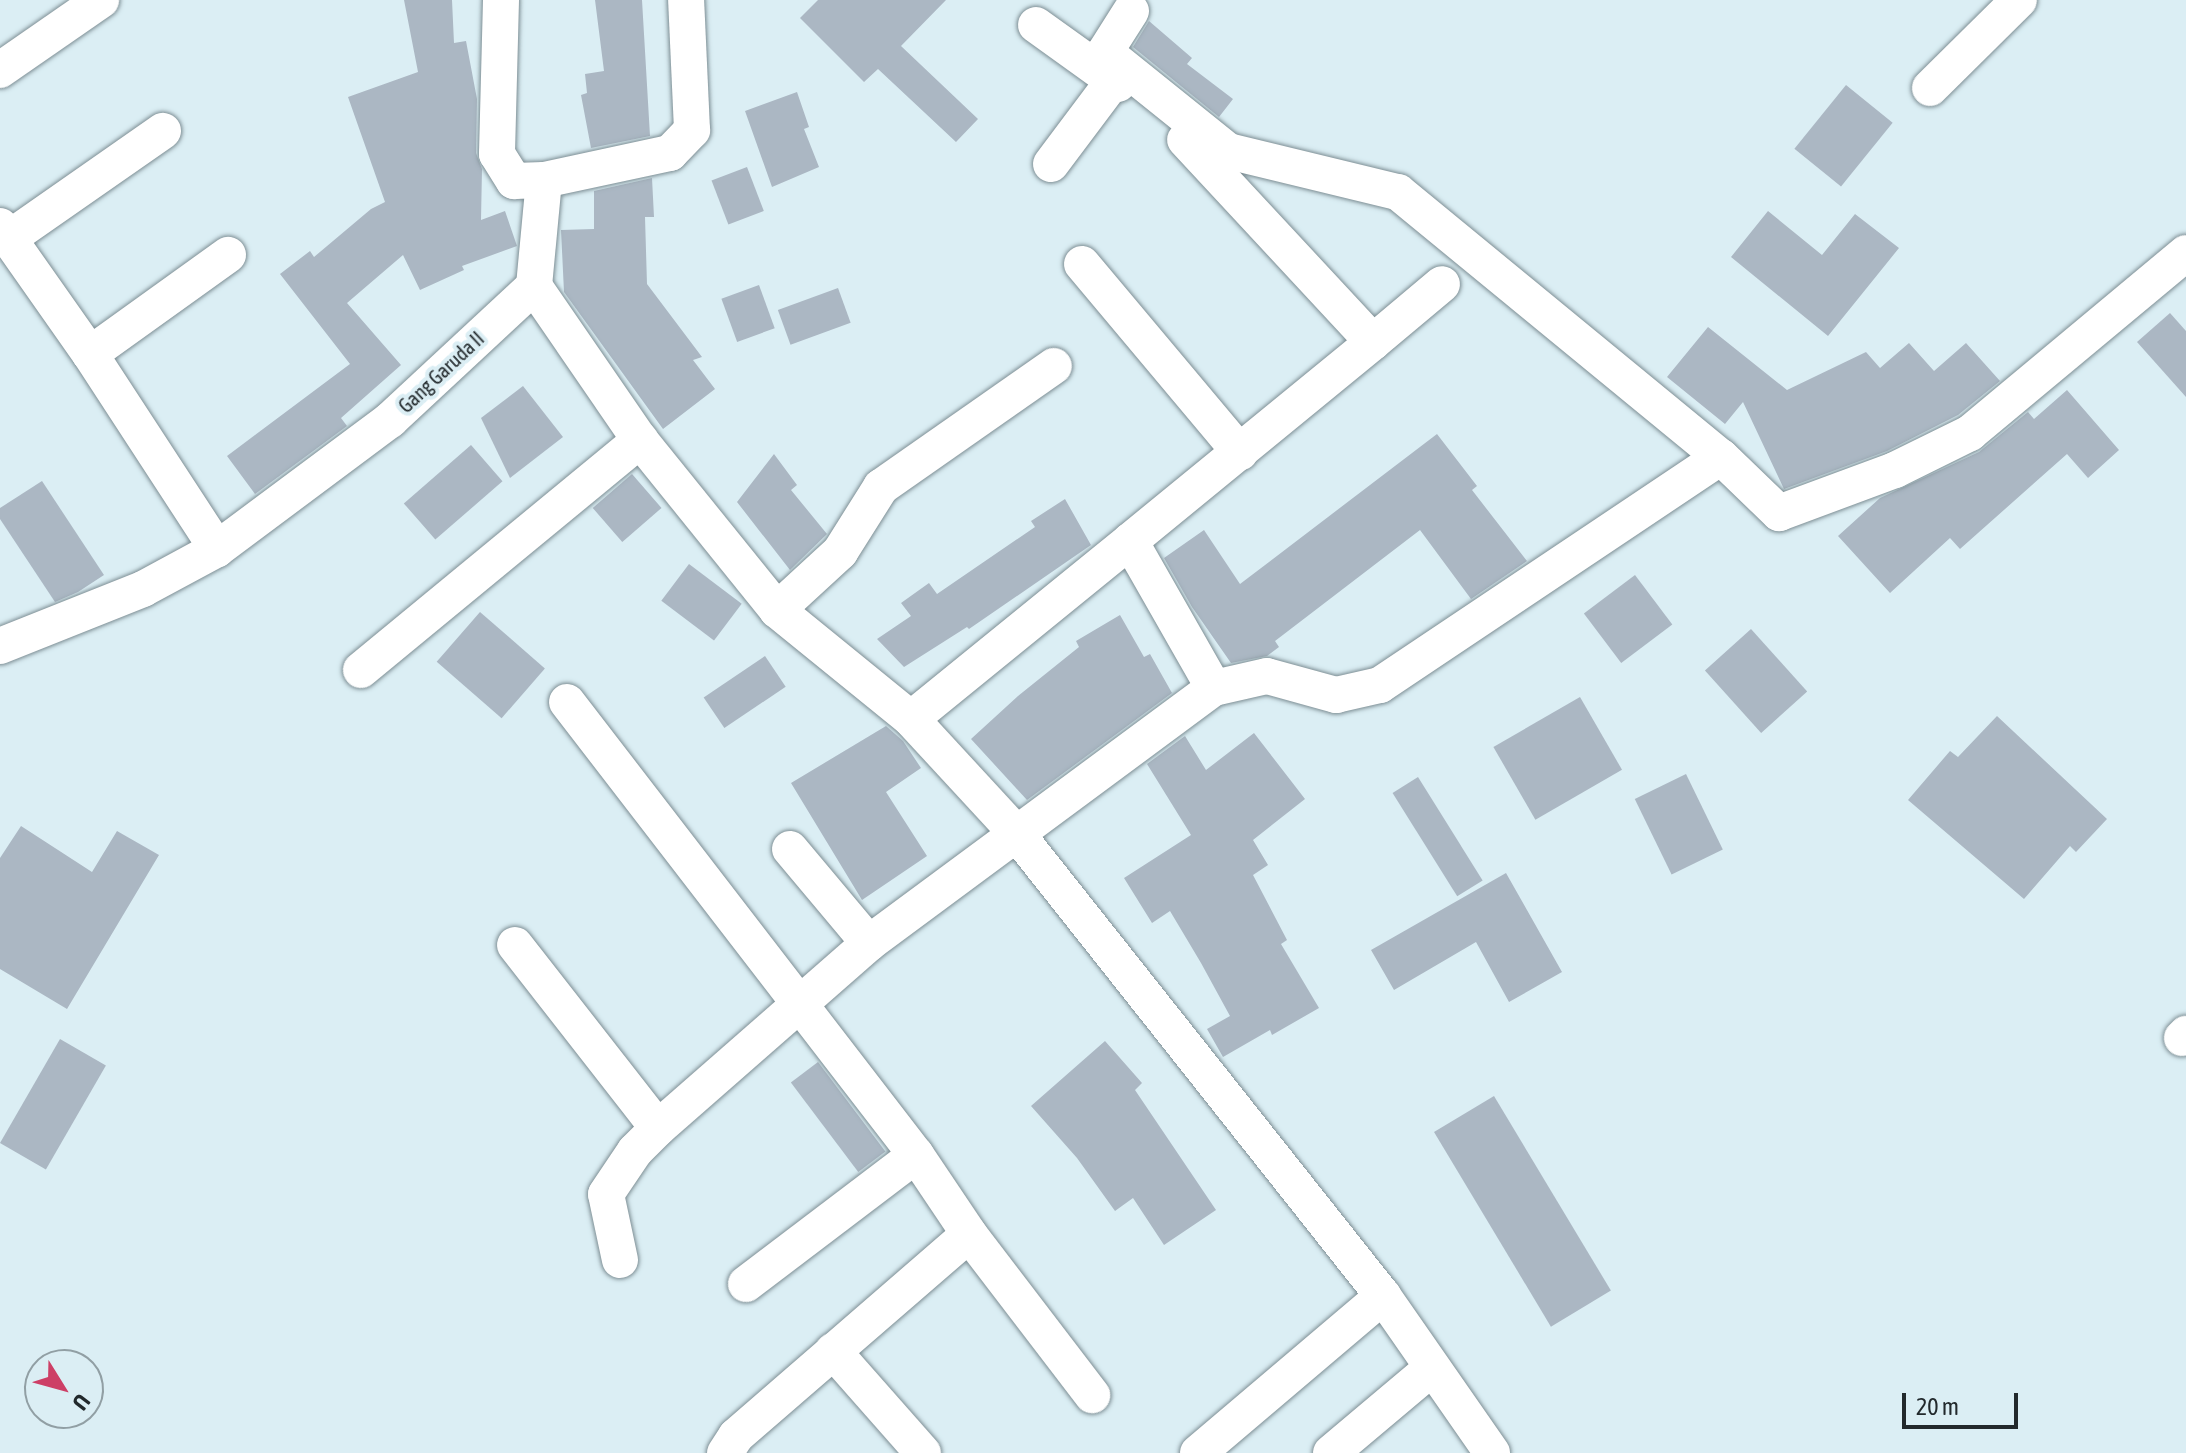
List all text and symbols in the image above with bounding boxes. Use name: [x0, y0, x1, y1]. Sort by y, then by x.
street label: Gang Garuda II: [393, 326, 489, 418]
north arrow: [24, 1349, 104, 1429]
scale bar: [1906, 1377, 2022, 1427]
text: U: [67, 1389, 96, 1415]
text: 20 m: [1916, 1393, 1959, 1420]

